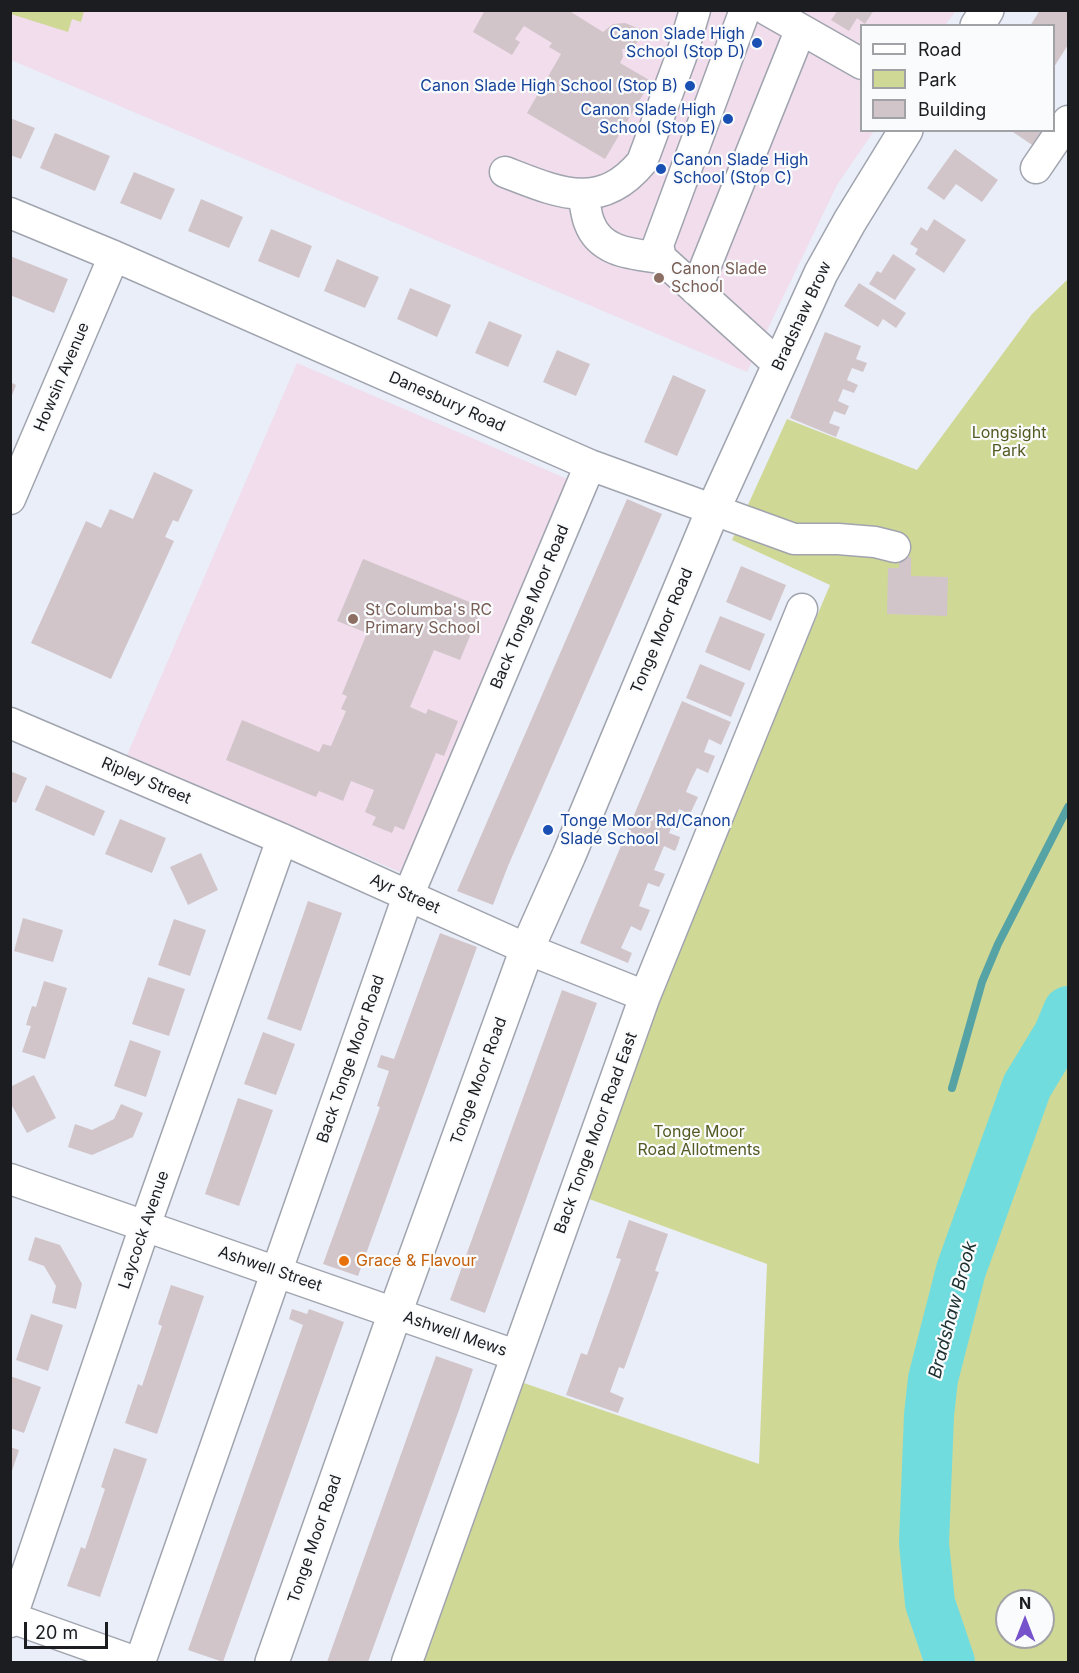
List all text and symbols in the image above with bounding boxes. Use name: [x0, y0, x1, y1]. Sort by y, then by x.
place label: Canon Slade High School (Stop D): [610, 24, 745, 62]
legend: [860, 24, 1055, 132]
marker: Canon Slade High School (Stop D): [750, 36, 764, 50]
text: Road: [918, 39, 961, 60]
text: Park: [918, 69, 957, 90]
place label: Canon Slade High School (Stop B): [420, 76, 678, 96]
marker: Canon Slade High School (Stop B): [683, 79, 697, 93]
text: Building: [918, 99, 986, 120]
place label: Canon Slade High School (Stop E): [581, 100, 716, 138]
marker: Canon Slade High School (Stop E): [721, 112, 735, 126]
place label: Canon Slade High School (Stop C): [673, 150, 808, 188]
marker: Canon Slade High School (Stop C): [654, 162, 668, 176]
street label: Bradshaw Brow: [768, 258, 836, 374]
place label: Canon Slade School: [671, 259, 767, 297]
marker: Canon Slade School: [652, 271, 666, 285]
street label: Howsin Avenue: [30, 320, 94, 434]
street label: Danesbury Road: [386, 368, 508, 436]
park label: Longsight Park: [972, 423, 1046, 461]
street label: Back Tonge Moor Road: [487, 522, 573, 692]
street label: Tonge Moor Road: [627, 565, 697, 697]
place label: St Columba's RC Primary School: [365, 600, 492, 638]
marker: St Columba's RC Primary School: [346, 612, 360, 626]
street label: Ripley Street: [98, 754, 194, 808]
place label: Tonge Moor Rd/Canon Slade School: [560, 811, 731, 849]
marker: Tonge Moor Rd/Canon Slade School: [541, 823, 555, 837]
street label: Ayr Street: [367, 870, 443, 918]
street label: Back Tonge Moor Road: [313, 972, 389, 1146]
street label: Tonge Moor Road: [447, 1015, 511, 1147]
street label: Back Tonge Moor Road East: [551, 1030, 641, 1236]
park label: Tonge Moor Road Allotments: [637, 1122, 761, 1160]
street label: Laycock Avenue: [115, 1168, 173, 1292]
water label: Bradshaw Brook: [924, 1239, 982, 1381]
street label: Ashwell Street: [216, 1242, 324, 1296]
place label: Grace & Flavour: [356, 1251, 477, 1271]
marker: Grace & Flavour: [337, 1254, 351, 1268]
street label: Ashwell Mews: [401, 1307, 509, 1361]
street label: Tonge Moor Road: [284, 1472, 346, 1606]
north arrow: [995, 1589, 1055, 1649]
text: N: [1019, 1593, 1031, 1613]
scale bar: [27, 1610, 111, 1648]
text: 20 m: [35, 1622, 78, 1643]

